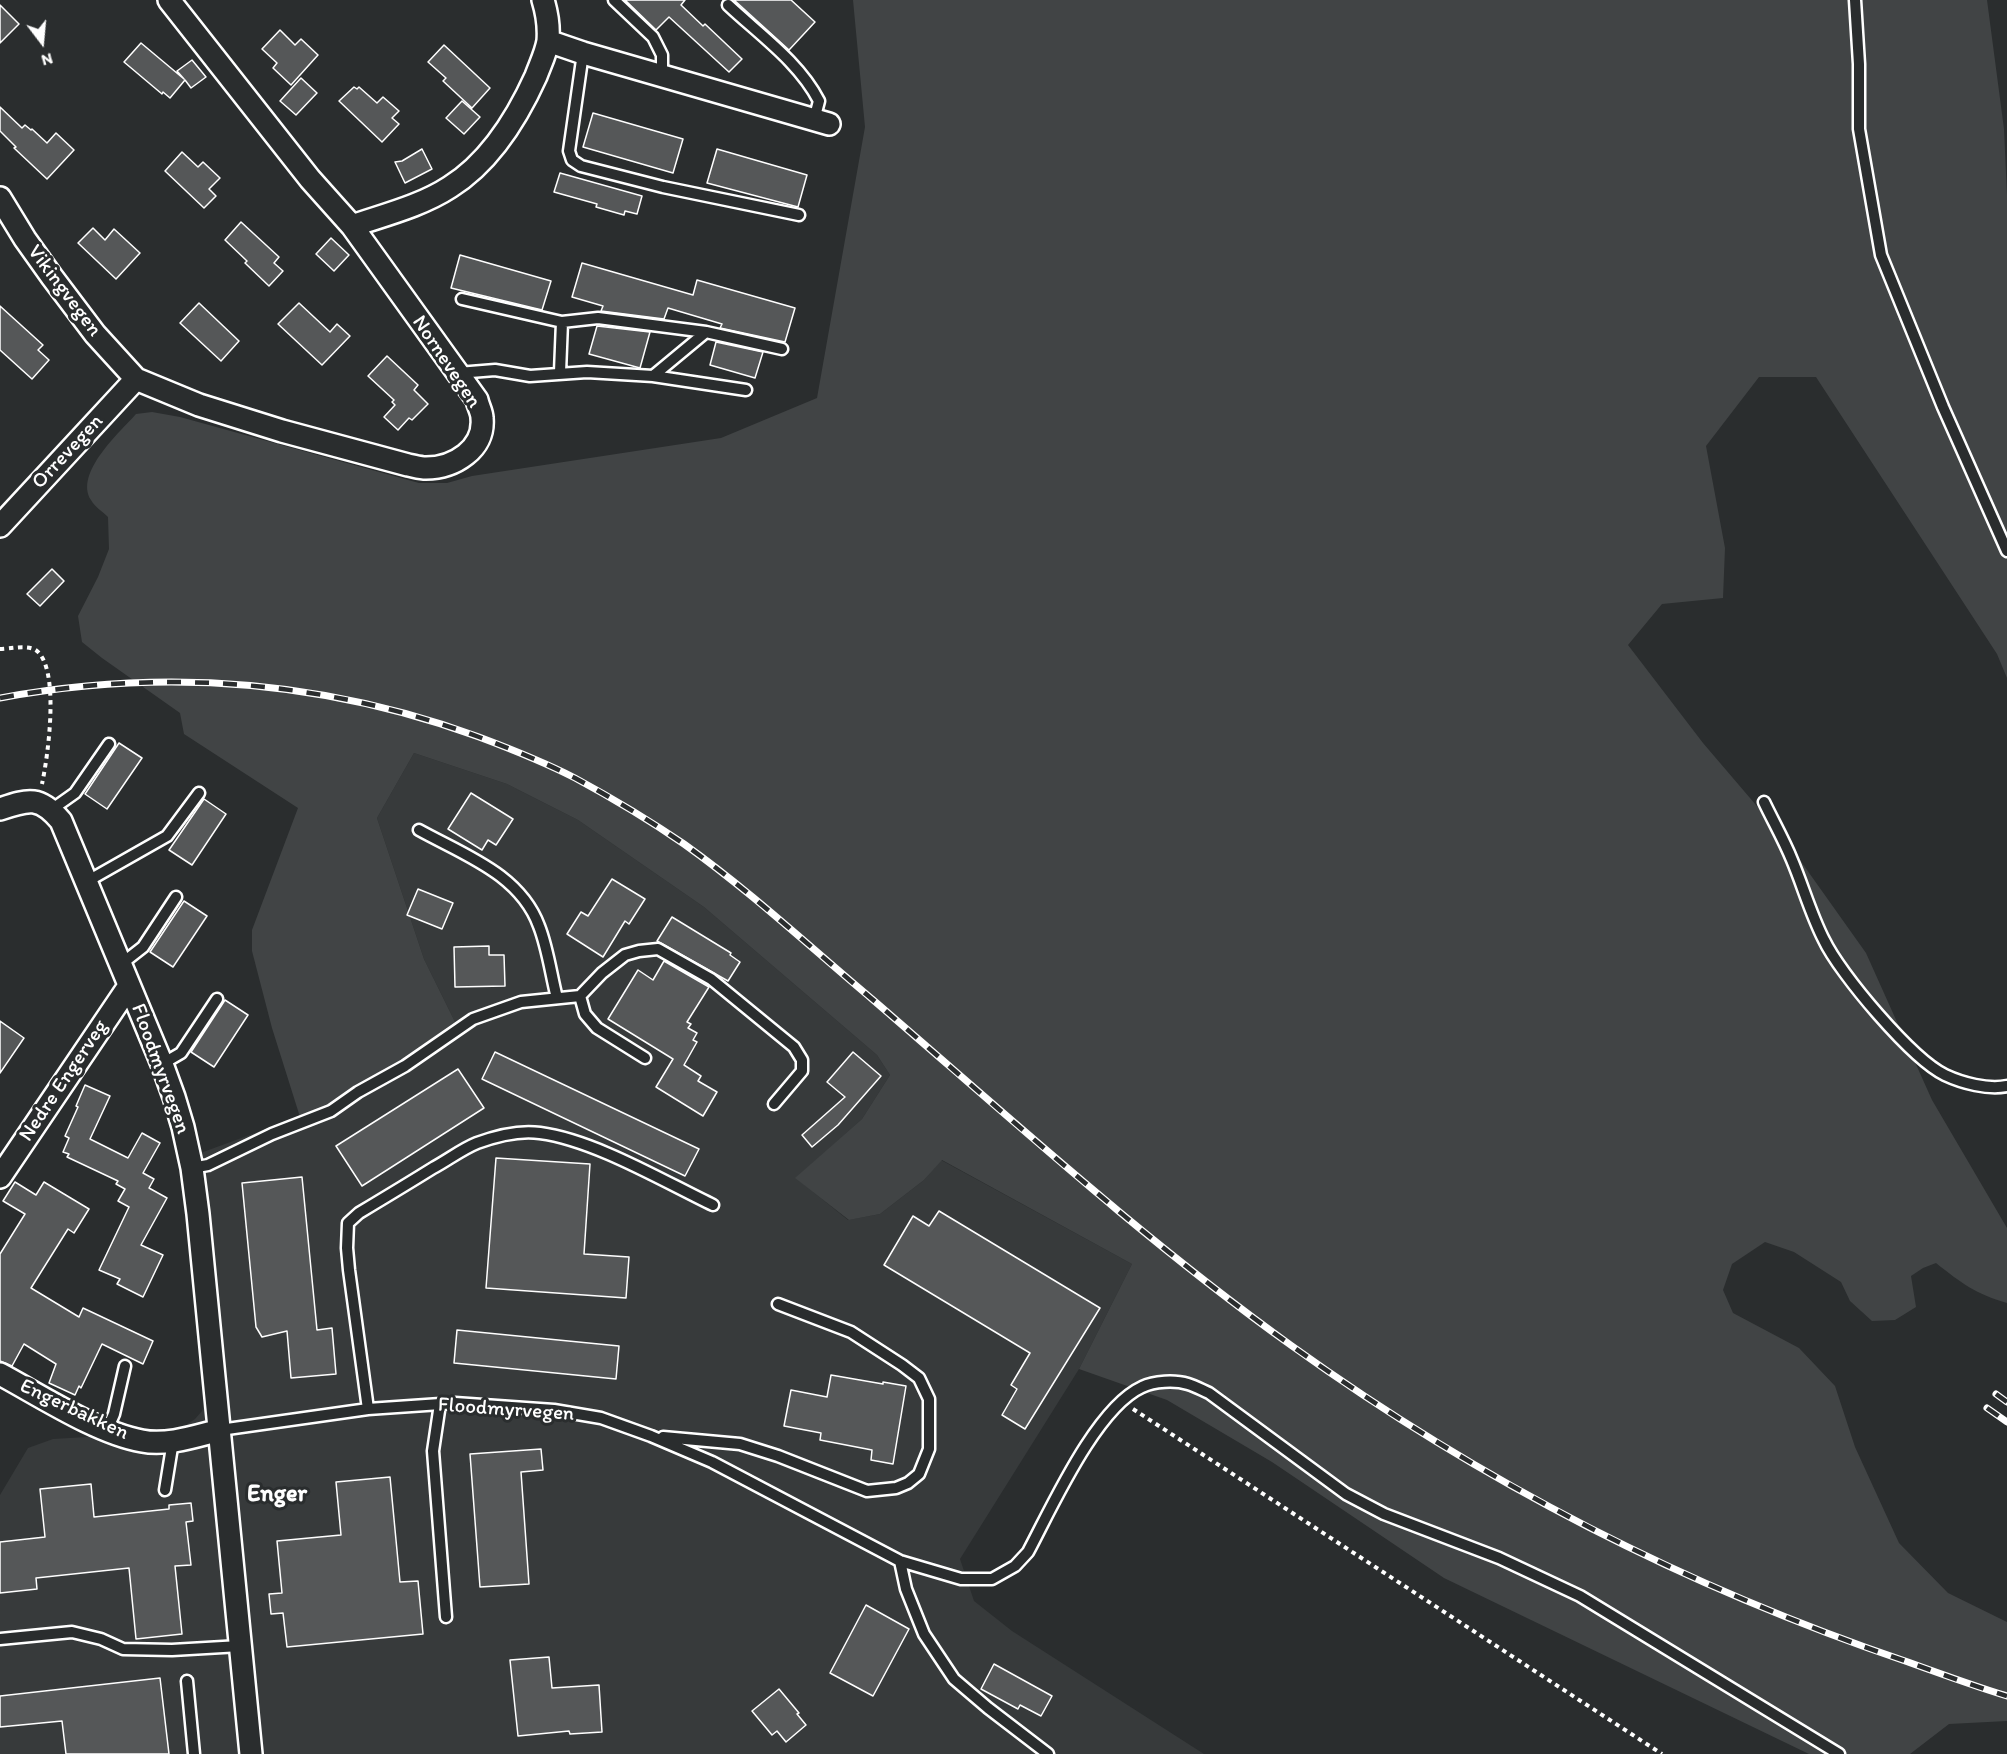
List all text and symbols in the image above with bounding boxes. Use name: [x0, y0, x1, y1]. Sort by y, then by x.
north arrow: [12, 12, 72, 72]
text: N: [39, 49, 55, 70]
street label: Vikingvegen: [21, 240, 107, 342]
street label: Nornevegen: [406, 311, 486, 413]
street label: Orrevegen: [27, 409, 109, 495]
street label: Floodmyrvegen: [125, 1000, 195, 1138]
street label: Nedre Engerveg: [14, 1015, 114, 1147]
street label: Engerbakken: [16, 1374, 132, 1446]
street label: Floodmyrvegen: [437, 1393, 575, 1427]
district label: Enger: [247, 1481, 307, 1509]

